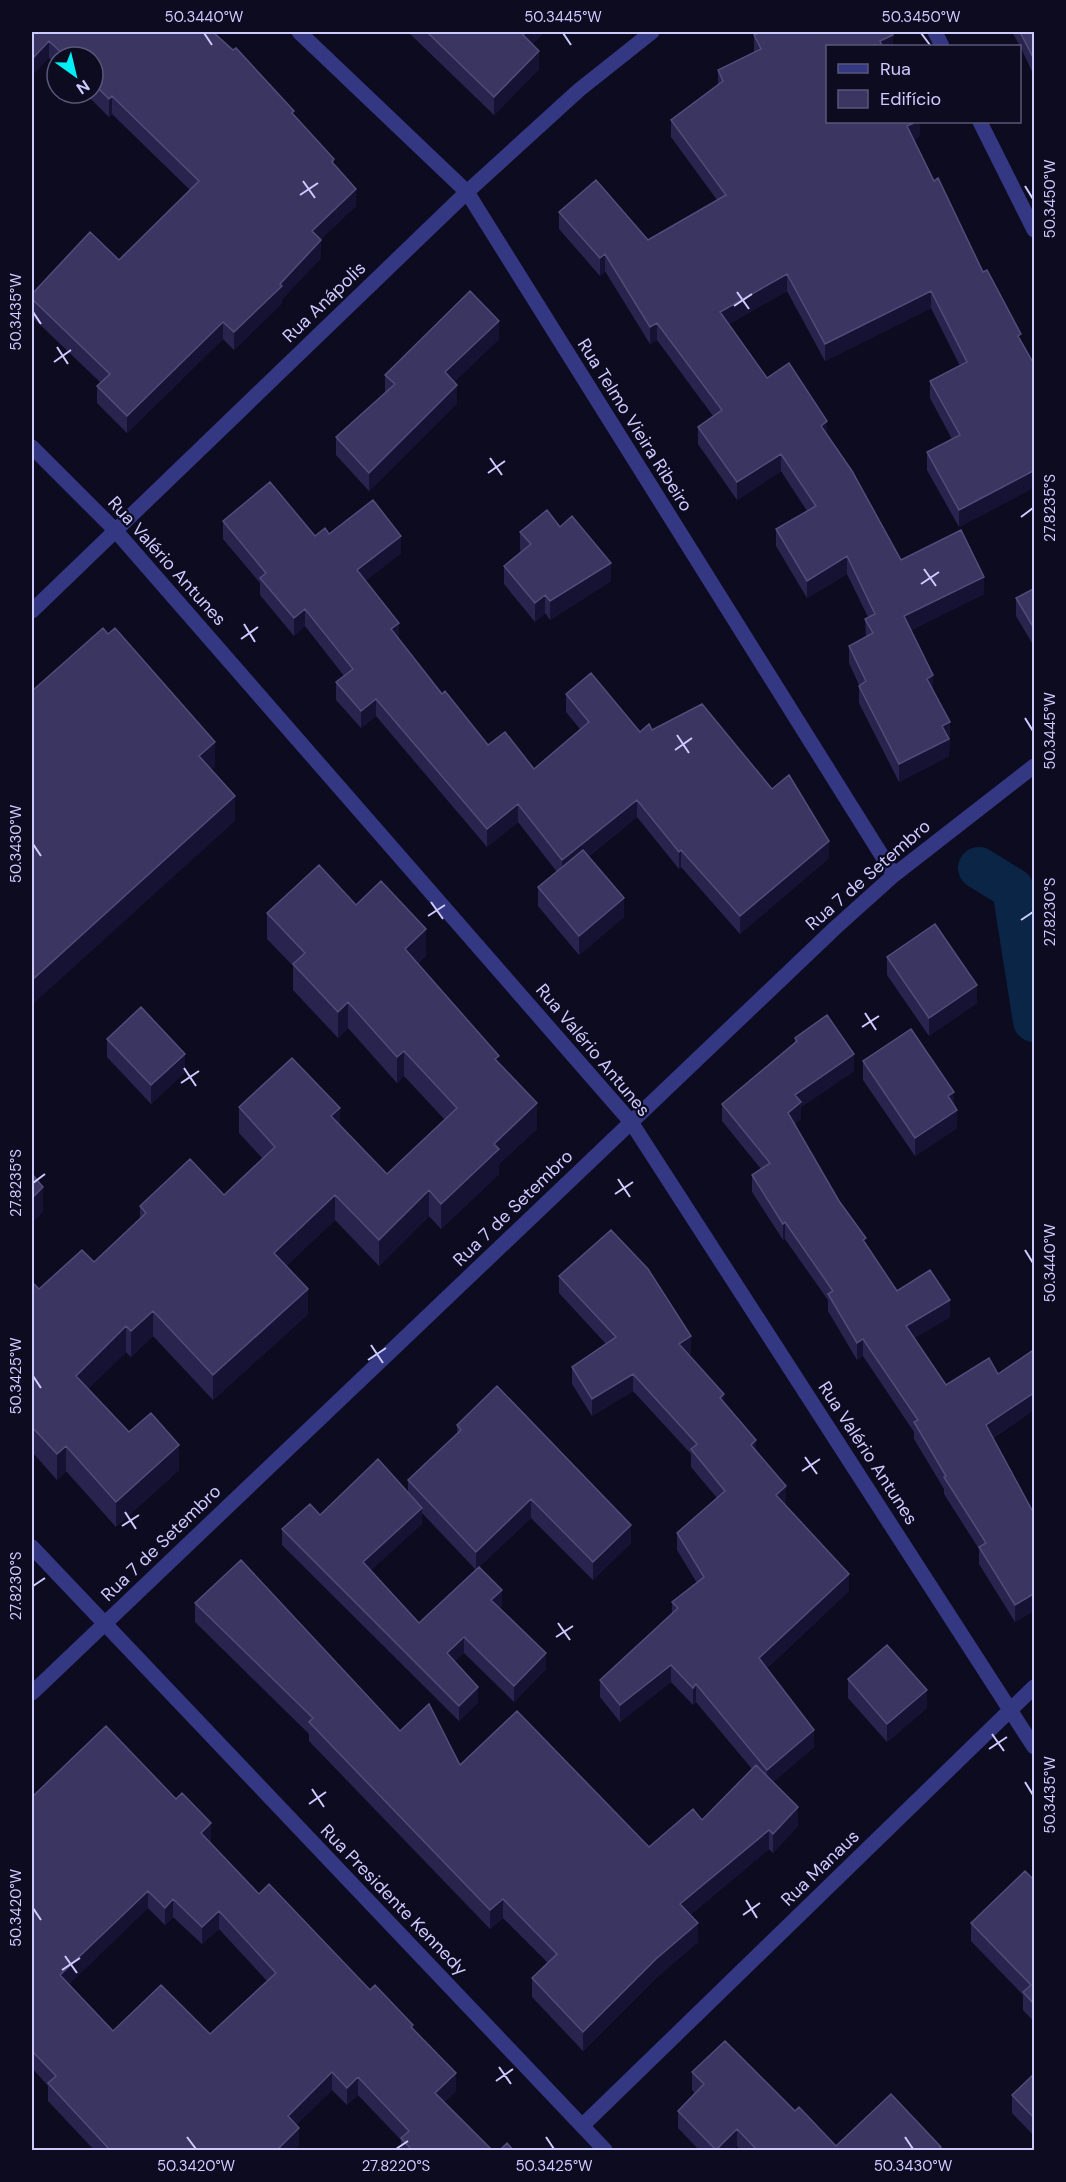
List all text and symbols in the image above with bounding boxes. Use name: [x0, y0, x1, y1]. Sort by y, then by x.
text: 50.3440°W: [165, 7, 244, 27]
text: 50.3445°W: [524, 7, 602, 27]
text: 50.3450°W: [882, 7, 961, 27]
north arrow: [45, 45, 105, 105]
legend: [826, 45, 1021, 123]
text: Rua: [880, 57, 911, 81]
text: N: [72, 75, 94, 99]
text: Edifício: [880, 87, 941, 111]
text: 50.3450°W: [1040, 159, 1060, 238]
street label: Rua Anápolis: [277, 256, 371, 348]
text: 50.3435°W: [6, 273, 26, 351]
street label: Rua Telmo Vieira Ribeiro: [572, 334, 698, 516]
text: 27.8235°S: [1040, 474, 1060, 542]
street label: Rua Valério Antunes: [102, 491, 232, 631]
text: 50.3445°W: [1040, 692, 1060, 770]
text: 50.3430°W: [6, 804, 26, 883]
street label: Rua 7 de Setembro: [801, 814, 935, 936]
text: 27.8230°S: [1040, 877, 1060, 946]
street label: Rua Valério Antunes: [530, 979, 656, 1121]
street label: Rua 7 de Setembro: [448, 1145, 578, 1271]
text: 27.8235°S: [6, 1149, 26, 1217]
text: 50.3440°W: [1040, 1223, 1060, 1302]
text: 50.3425°W: [6, 1337, 26, 1415]
street label: Rua Valério Antunes: [813, 1377, 923, 1529]
street label: Rua 7 de Setembro: [96, 1480, 226, 1606]
text: 27.8230°S: [6, 1551, 26, 1620]
text: 50.3435°W: [1040, 1756, 1060, 1834]
street label: Rua Presidente Kennedy: [315, 1819, 473, 1981]
street label: Rua Manaus: [776, 1825, 864, 1911]
text: 50.3420°W: [6, 1868, 26, 1947]
text: 50.3420°W: [157, 2156, 236, 2176]
text: 27.8220°S: [362, 2156, 431, 2176]
text: 50.3425°W: [515, 2156, 593, 2176]
text: 50.3430°W: [874, 2156, 953, 2176]

